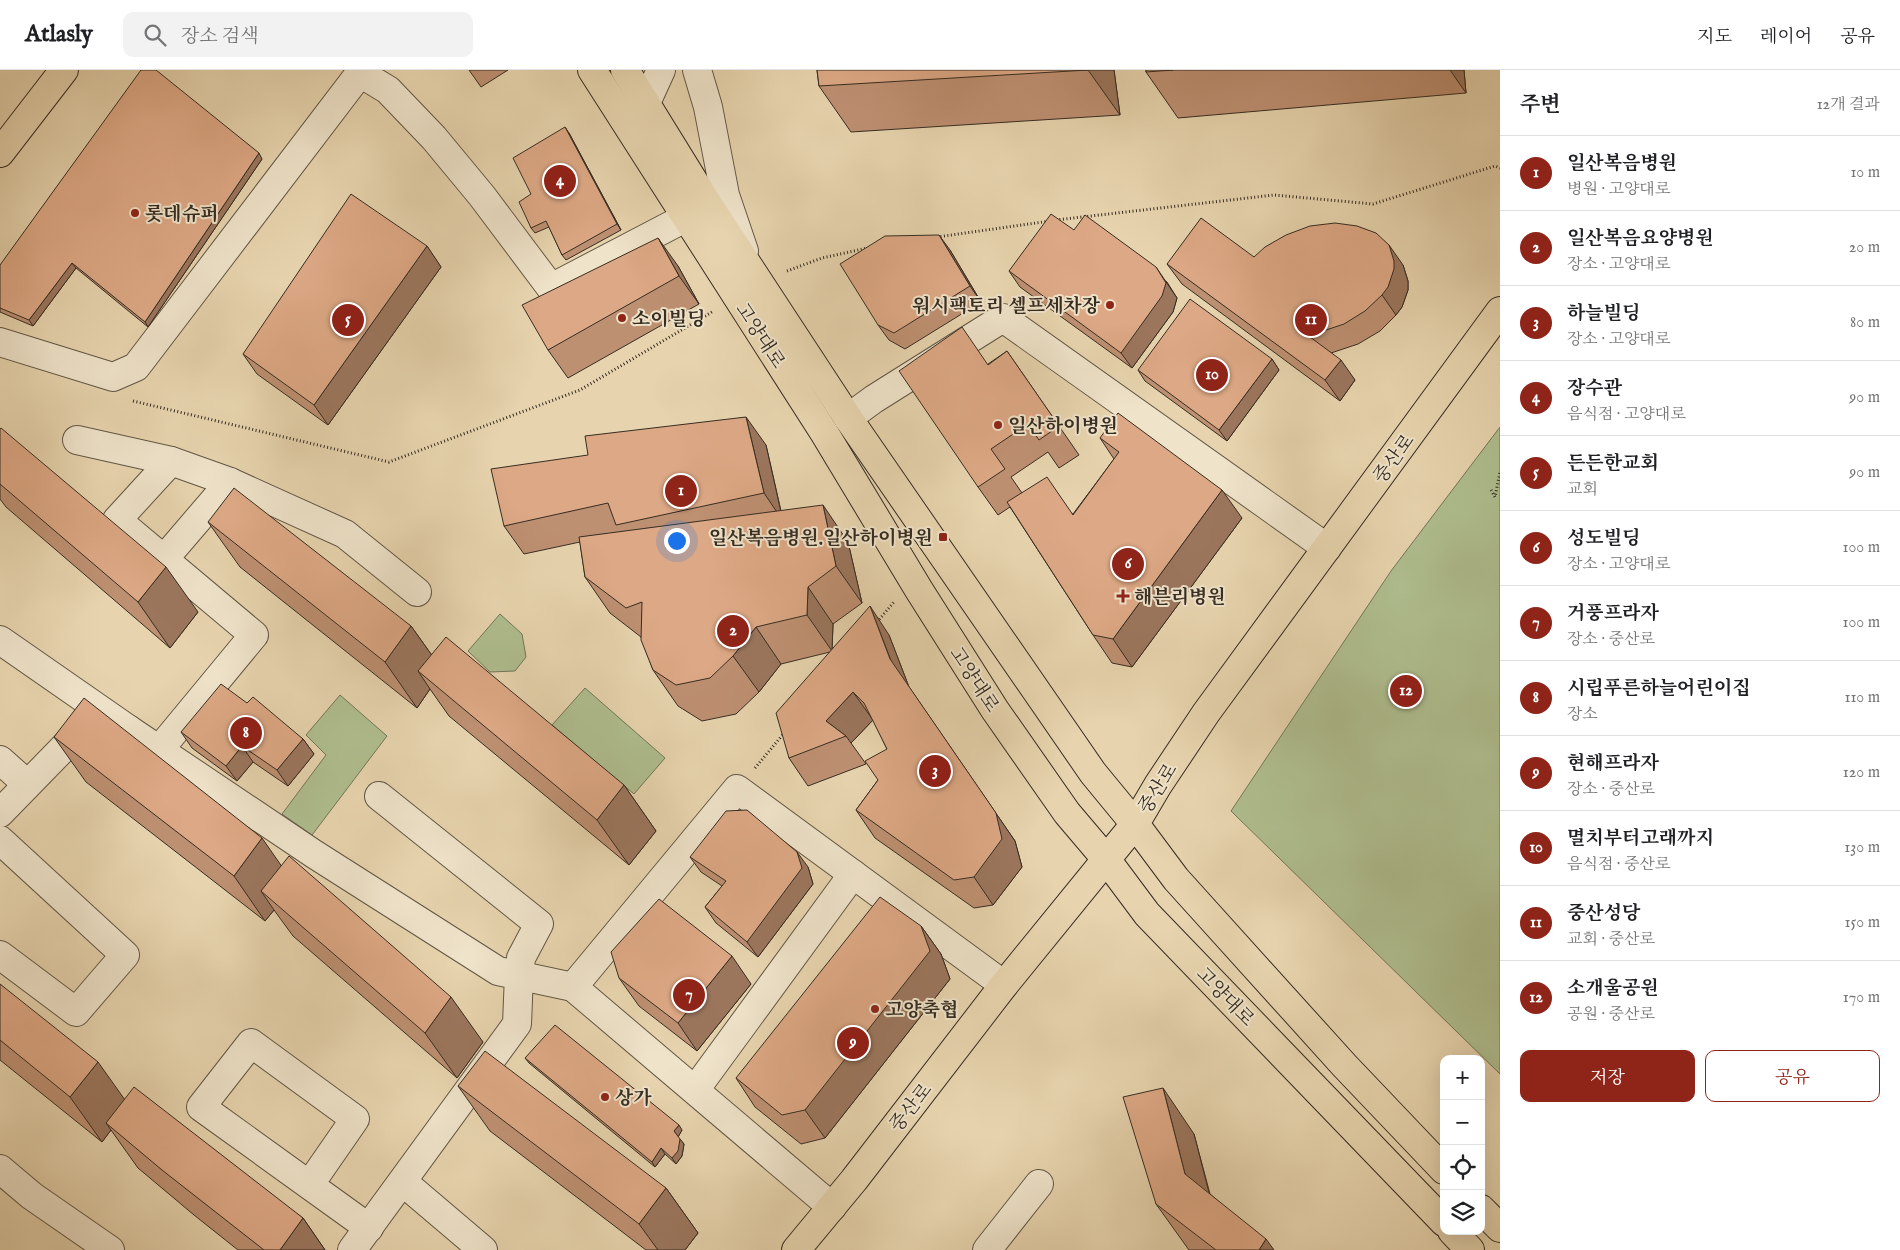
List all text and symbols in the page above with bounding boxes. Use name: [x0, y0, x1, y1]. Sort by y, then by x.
search box: [123, 12, 473, 57]
text: Atlasly: [25, 19, 93, 50]
icon: search: [141, 21, 169, 49]
text: 장소 검색: [181, 25, 259, 49]
text: 지도: [1697, 26, 1732, 49]
text: 레이어: [1760, 26, 1812, 49]
text: 공유: [1840, 26, 1875, 49]
text: 주변: [1520, 92, 1561, 119]
text: 12개 결과: [1817, 95, 1880, 115]
text: 일산복음병원: [1567, 152, 1677, 176]
pin: 4: [544, 162, 576, 200]
text: 1: [1533, 163, 1539, 183]
text: 10 m: [1850, 163, 1880, 183]
text: 병원 · 고양대로: [1567, 180, 1670, 200]
place label: 롯데슈퍼: [145, 203, 218, 227]
marker: 롯데슈퍼: [129, 207, 141, 219]
text: 일산복음요양병원: [1567, 227, 1714, 251]
text: 2: [1532, 238, 1540, 258]
text: 20 m: [1849, 238, 1880, 258]
text: 장소 · 고양대로: [1567, 255, 1670, 275]
place label: 워시팩토리 셀프세차장: [912, 295, 1101, 319]
street label: 고양대로: [729, 299, 789, 373]
marker: 워시팩토리 셀프세차장: [1104, 299, 1116, 311]
pin: 5: [332, 301, 364, 339]
pin: 11: [1295, 301, 1327, 339]
text: 하늘빌딩: [1567, 302, 1640, 326]
place label: 소이빌딩: [632, 308, 705, 332]
marker: 소이빌딩: [616, 312, 628, 324]
text: 3: [1533, 313, 1539, 333]
text: 80 m: [1850, 313, 1880, 333]
text: 장소 · 고양대로: [1567, 330, 1670, 350]
pin: 10: [1196, 356, 1228, 394]
text: 장수관: [1567, 377, 1622, 401]
text: 4: [1532, 388, 1540, 408]
text: 90 m: [1849, 388, 1880, 408]
text: 음식점 · 고양대로: [1567, 405, 1686, 425]
place label: 일산하이병원: [1008, 415, 1118, 439]
marker: 일산하이병원: [992, 419, 1004, 431]
street label: 중산로: [1369, 430, 1421, 489]
text: 든든한교회: [1567, 452, 1659, 476]
text: 5: [1533, 463, 1539, 483]
text: 90 m: [1849, 463, 1880, 483]
pin: 1: [665, 472, 697, 510]
text: 교회: [1567, 480, 1598, 500]
place label: 일산복음병원.일산하이병원: [709, 527, 933, 551]
text: 성도빌딩: [1567, 527, 1640, 551]
your location: [664, 528, 690, 554]
marker: 일산복음병원.일산하이병원: [937, 531, 949, 543]
text: 6: [1533, 538, 1539, 558]
text: 100 m: [1843, 538, 1880, 558]
pin: 6: [1112, 545, 1144, 583]
text: 장소 · 고양대로: [1567, 555, 1670, 575]
place label: 해븐리병원: [1134, 586, 1226, 610]
marker: 해븐리병원: [1116, 589, 1130, 603]
text: 거풍프라자: [1567, 602, 1659, 626]
pin: 2: [717, 612, 749, 650]
text: 7: [1532, 613, 1540, 633]
text: 100 m: [1843, 613, 1880, 633]
text: 장소 · 중산로: [1567, 630, 1655, 650]
street label: 고양대로: [943, 643, 1003, 717]
pin: 12: [1390, 672, 1422, 710]
text: 시립푸른하늘어린이집: [1567, 677, 1751, 701]
text: 8: [1533, 688, 1539, 708]
text: 110 m: [1844, 688, 1880, 708]
text: 장소: [1567, 705, 1598, 725]
pin: 8: [230, 714, 262, 752]
pin: 3: [919, 752, 951, 790]
text: 현해프라자: [1567, 752, 1659, 776]
street label: 중산로: [1134, 759, 1183, 819]
text: 9: [1533, 763, 1539, 783]
text: 120 m: [1843, 763, 1880, 783]
text: 장소 · 중산로: [1567, 780, 1655, 800]
text: 멸치부터고래까지: [1567, 827, 1714, 851]
text: 10: [1529, 838, 1543, 858]
text: 130 m: [1844, 838, 1880, 858]
text: 음식점 · 중산로: [1567, 855, 1670, 875]
text: 중산성당: [1567, 902, 1640, 926]
text: 11: [1530, 913, 1542, 933]
text: 150 m: [1845, 913, 1880, 933]
text: 교회 · 중산로: [1567, 930, 1655, 950]
street label: 고양대로: [1190, 963, 1259, 1032]
pin: 7: [673, 976, 705, 1014]
text: 소개울공원: [1567, 977, 1659, 1001]
text: 12: [1529, 988, 1543, 1008]
text: 170 m: [1843, 988, 1880, 1008]
place label: 고양축협: [885, 999, 958, 1023]
marker: 고양축협: [869, 1003, 881, 1015]
text: 공원 · 중산로: [1567, 1005, 1655, 1025]
pin: 9: [837, 1024, 869, 1062]
button: 저장: [1520, 1050, 1695, 1102]
button: 공유: [1705, 1050, 1880, 1102]
map controls: [1440, 1055, 1485, 1235]
button: +: [1440, 1055, 1485, 1100]
street label: 중산로: [885, 1079, 938, 1137]
place label: 상가: [615, 1087, 652, 1111]
marker: 상가: [599, 1091, 611, 1103]
button: −: [1440, 1100, 1485, 1145]
button: locate: [1440, 1145, 1485, 1190]
button: layers: [1440, 1190, 1485, 1235]

